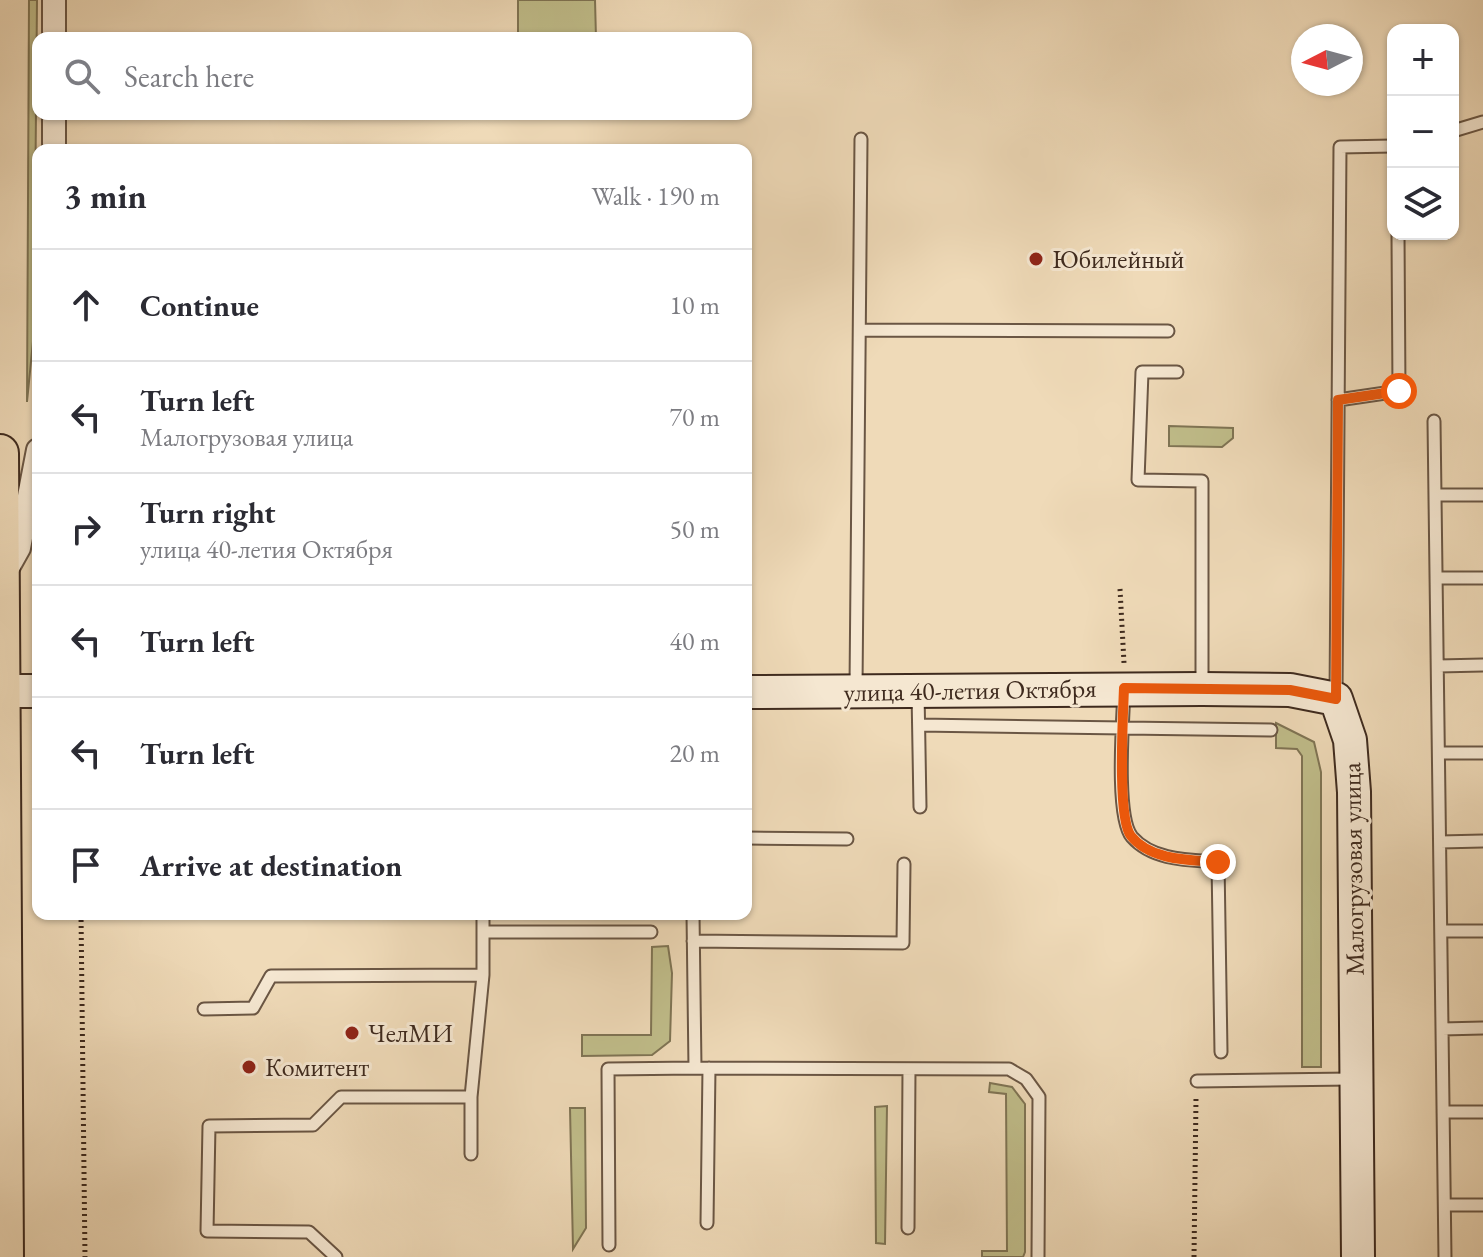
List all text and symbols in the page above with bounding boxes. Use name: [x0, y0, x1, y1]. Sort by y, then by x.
north arrow: [1291, 24, 1363, 96]
map controls: [1387, 24, 1459, 240]
button: +: [1387, 24, 1459, 96]
search box: [32, 32, 752, 120]
icon: search: [60, 54, 104, 98]
text: Search here: [124, 57, 254, 96]
button: −: [1387, 96, 1459, 168]
button: layers: [1387, 168, 1459, 240]
text: 3 min: [64, 174, 147, 218]
text: Walk · 190 m: [592, 179, 720, 213]
place label: Юбилейный: [1052, 242, 1185, 276]
marker: Юбилейный: [1027, 250, 1045, 268]
icon: ahead: [64, 283, 108, 327]
text: Continue: [140, 286, 259, 325]
text: 10 m: [670, 288, 720, 322]
route start: [1381, 373, 1417, 409]
text: Turn left: [140, 381, 254, 420]
icon: left: [64, 395, 108, 439]
text: 70 m: [670, 400, 720, 434]
text: Малогрузовая улица: [140, 420, 353, 454]
text: Turn right: [140, 493, 276, 532]
icon: right: [64, 507, 108, 551]
text: 50 m: [670, 512, 720, 546]
text: улица 40-летия Октября: [140, 532, 393, 566]
icon: left: [64, 619, 108, 663]
text: Turn left: [140, 622, 254, 661]
text: 40 m: [670, 624, 720, 658]
street label: улица 40-летия Октября: [843, 671, 1097, 709]
icon: left: [64, 731, 108, 775]
text: Turn left: [140, 734, 254, 773]
text: 20 m: [670, 736, 720, 770]
street label: Малогрузовая улица: [1334, 761, 1372, 976]
icon: arrive: [64, 843, 108, 887]
route end: [1200, 844, 1236, 880]
text: Arrive at destination: [140, 846, 402, 885]
place label: ЧелМИ: [368, 1016, 453, 1050]
marker: ЧелМИ: [343, 1024, 361, 1042]
place label: Комитент: [265, 1050, 370, 1084]
marker: Комитент: [240, 1058, 258, 1076]

